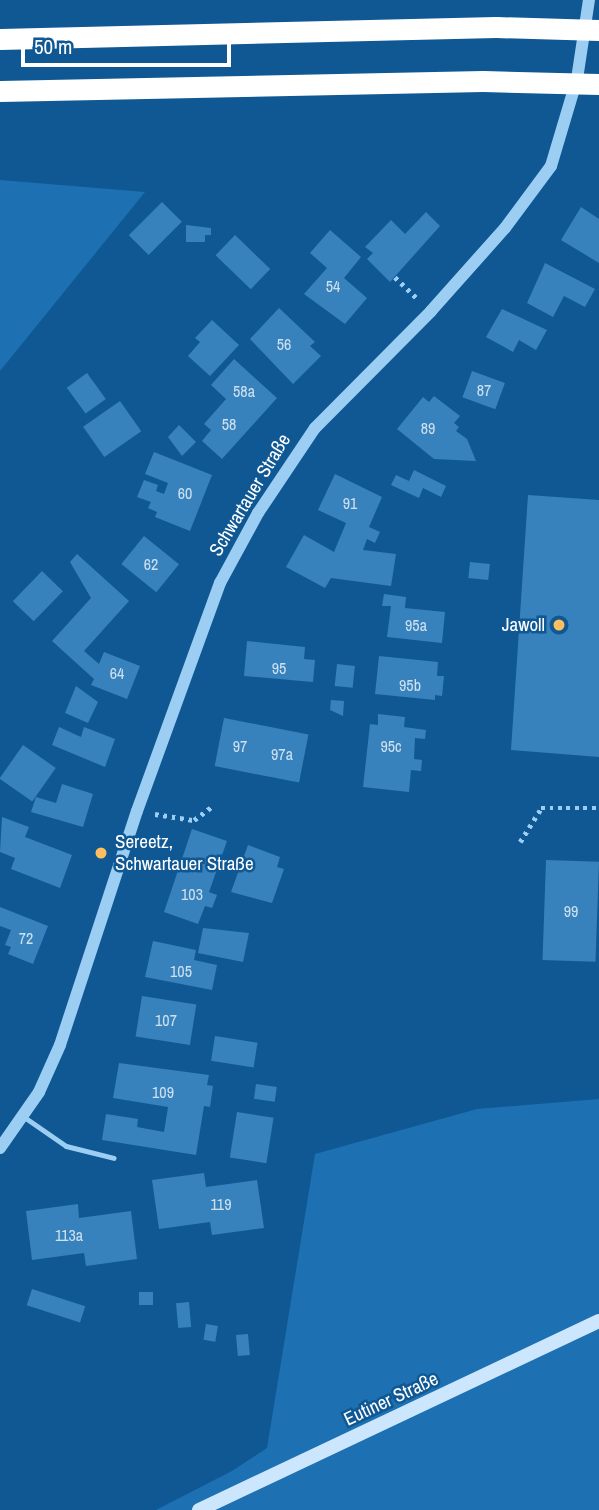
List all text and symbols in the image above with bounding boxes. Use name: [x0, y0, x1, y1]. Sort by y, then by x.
scale bar: [24, 21, 234, 65]
text: 50 m: [34, 32, 72, 61]
house number: 54: [326, 276, 340, 296]
house number: 56: [277, 334, 291, 354]
house number: 87: [477, 380, 491, 400]
house number: 58a: [233, 381, 255, 401]
house number: 58: [222, 414, 236, 434]
house number: 89: [421, 418, 435, 438]
street label: Schwartauer Straße: [205, 430, 295, 560]
house number: 60: [178, 483, 192, 503]
house number: 91: [343, 493, 357, 513]
house number: 62: [144, 554, 158, 574]
place label: Jawoll: [502, 614, 545, 636]
house number: 95a: [405, 615, 427, 635]
marker: Jawoll: [551, 617, 567, 633]
house number: 95: [272, 658, 286, 678]
house number: 64: [110, 663, 124, 683]
house number: 95b: [399, 675, 421, 695]
house number: 97: [233, 736, 247, 756]
house number: 95c: [380, 736, 402, 756]
house number: 97a: [271, 744, 293, 764]
place label: Sereetz, Schwartauer Straße: [115, 831, 254, 875]
marker: Sereetz, Schwartauer Straße: [93, 845, 109, 861]
house number: 103: [181, 884, 203, 904]
house number: 99: [564, 901, 578, 921]
house number: 72: [19, 928, 33, 948]
house number: 105: [170, 961, 192, 981]
house number: 107: [155, 1010, 177, 1030]
house number: 109: [152, 1082, 174, 1102]
house number: 119: [211, 1194, 231, 1214]
house number: 113a: [55, 1225, 83, 1245]
street label: Eutiner Straße: [340, 1367, 442, 1431]

